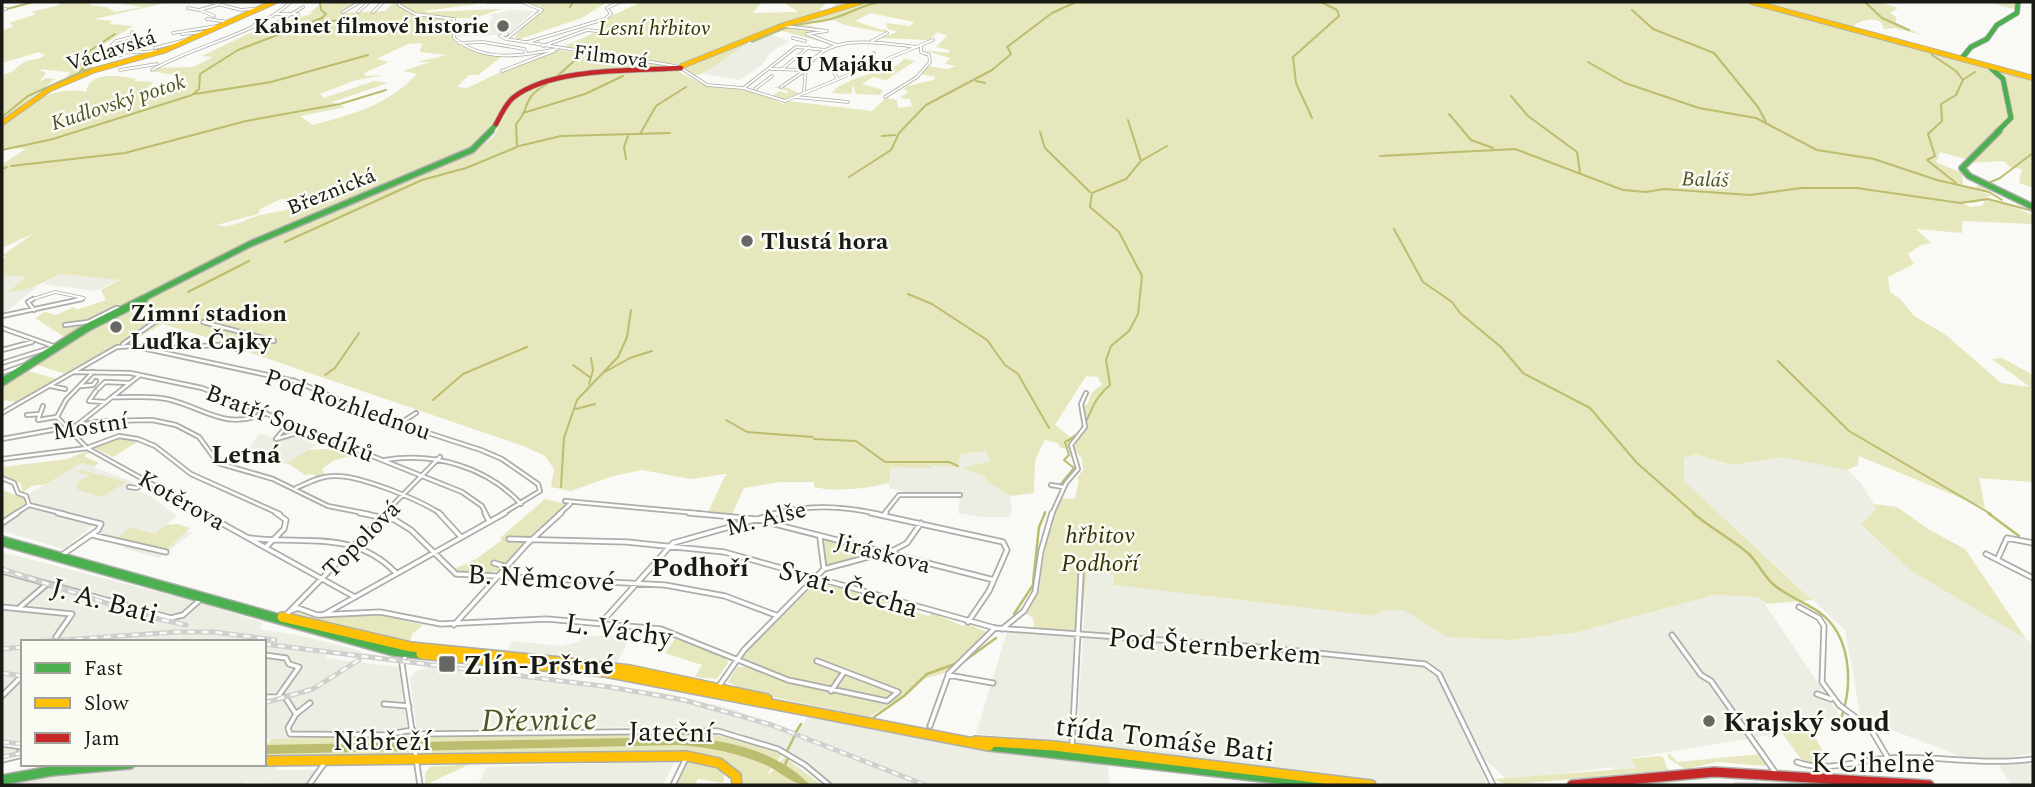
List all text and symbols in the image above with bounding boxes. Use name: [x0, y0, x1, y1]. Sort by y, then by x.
place label: Kabinet filmové historie: [254, 11, 489, 43]
park label: Lesní hřbitov: [598, 13, 710, 45]
marker: Kabinet filmové historie: [495, 18, 511, 34]
street label: Václavská: [63, 21, 161, 80]
street label: Filmová: [572, 37, 651, 78]
district label: U Majáku: [795, 49, 893, 81]
water label: Kudlovský potok: [47, 66, 190, 140]
street label: Březnická: [282, 159, 381, 224]
water label: Baláš: [1681, 163, 1731, 197]
place label: Tlustá hora: [761, 224, 889, 260]
marker: Tlustá hora: [739, 233, 755, 249]
place label: Zimní stadion Luďka Čajky: [130, 296, 287, 360]
marker: Zimní stadion Luďka Čajky: [108, 319, 124, 335]
street label: Pod Rozhlednou: [260, 360, 436, 450]
street label: Bratří Sousedíků: [200, 375, 379, 473]
street label: Mostní: [50, 403, 132, 451]
district label: Letná: [211, 435, 281, 475]
street label: Kotěrova: [131, 461, 232, 540]
street label: Topolová: [314, 492, 409, 587]
street label: M. Alše: [722, 492, 810, 546]
park label: hřbitov Podhoří: [1061, 518, 1141, 582]
street label: Jiráskova: [831, 524, 935, 584]
district label: Podhoří: [651, 548, 750, 588]
street label: Svat. Čecha: [774, 549, 924, 630]
street label: B. Němcové: [466, 553, 616, 604]
street label: J. A. Bati: [46, 566, 163, 636]
street label: L. Váchy: [563, 602, 677, 659]
street label: Pod Šternberkem: [1106, 616, 1323, 677]
legend: [21, 640, 266, 766]
place label: Zlín-Prštné: [463, 644, 614, 687]
text: Fast: [84, 653, 123, 685]
marker: Zlín-Prštné: [437, 654, 457, 674]
text: Slow: [84, 688, 130, 720]
water label: Dřevnice: [480, 695, 598, 746]
place label: Krajský soud: [1723, 701, 1890, 744]
street label: třída Tomáše Bati: [1053, 705, 1277, 774]
street label: Jateční: [628, 710, 715, 755]
marker: Krajský soud: [1701, 713, 1717, 729]
street label: Nábřeží: [333, 720, 432, 763]
text: Jam: [84, 723, 120, 755]
street label: K Cihelně: [1811, 742, 1935, 785]

